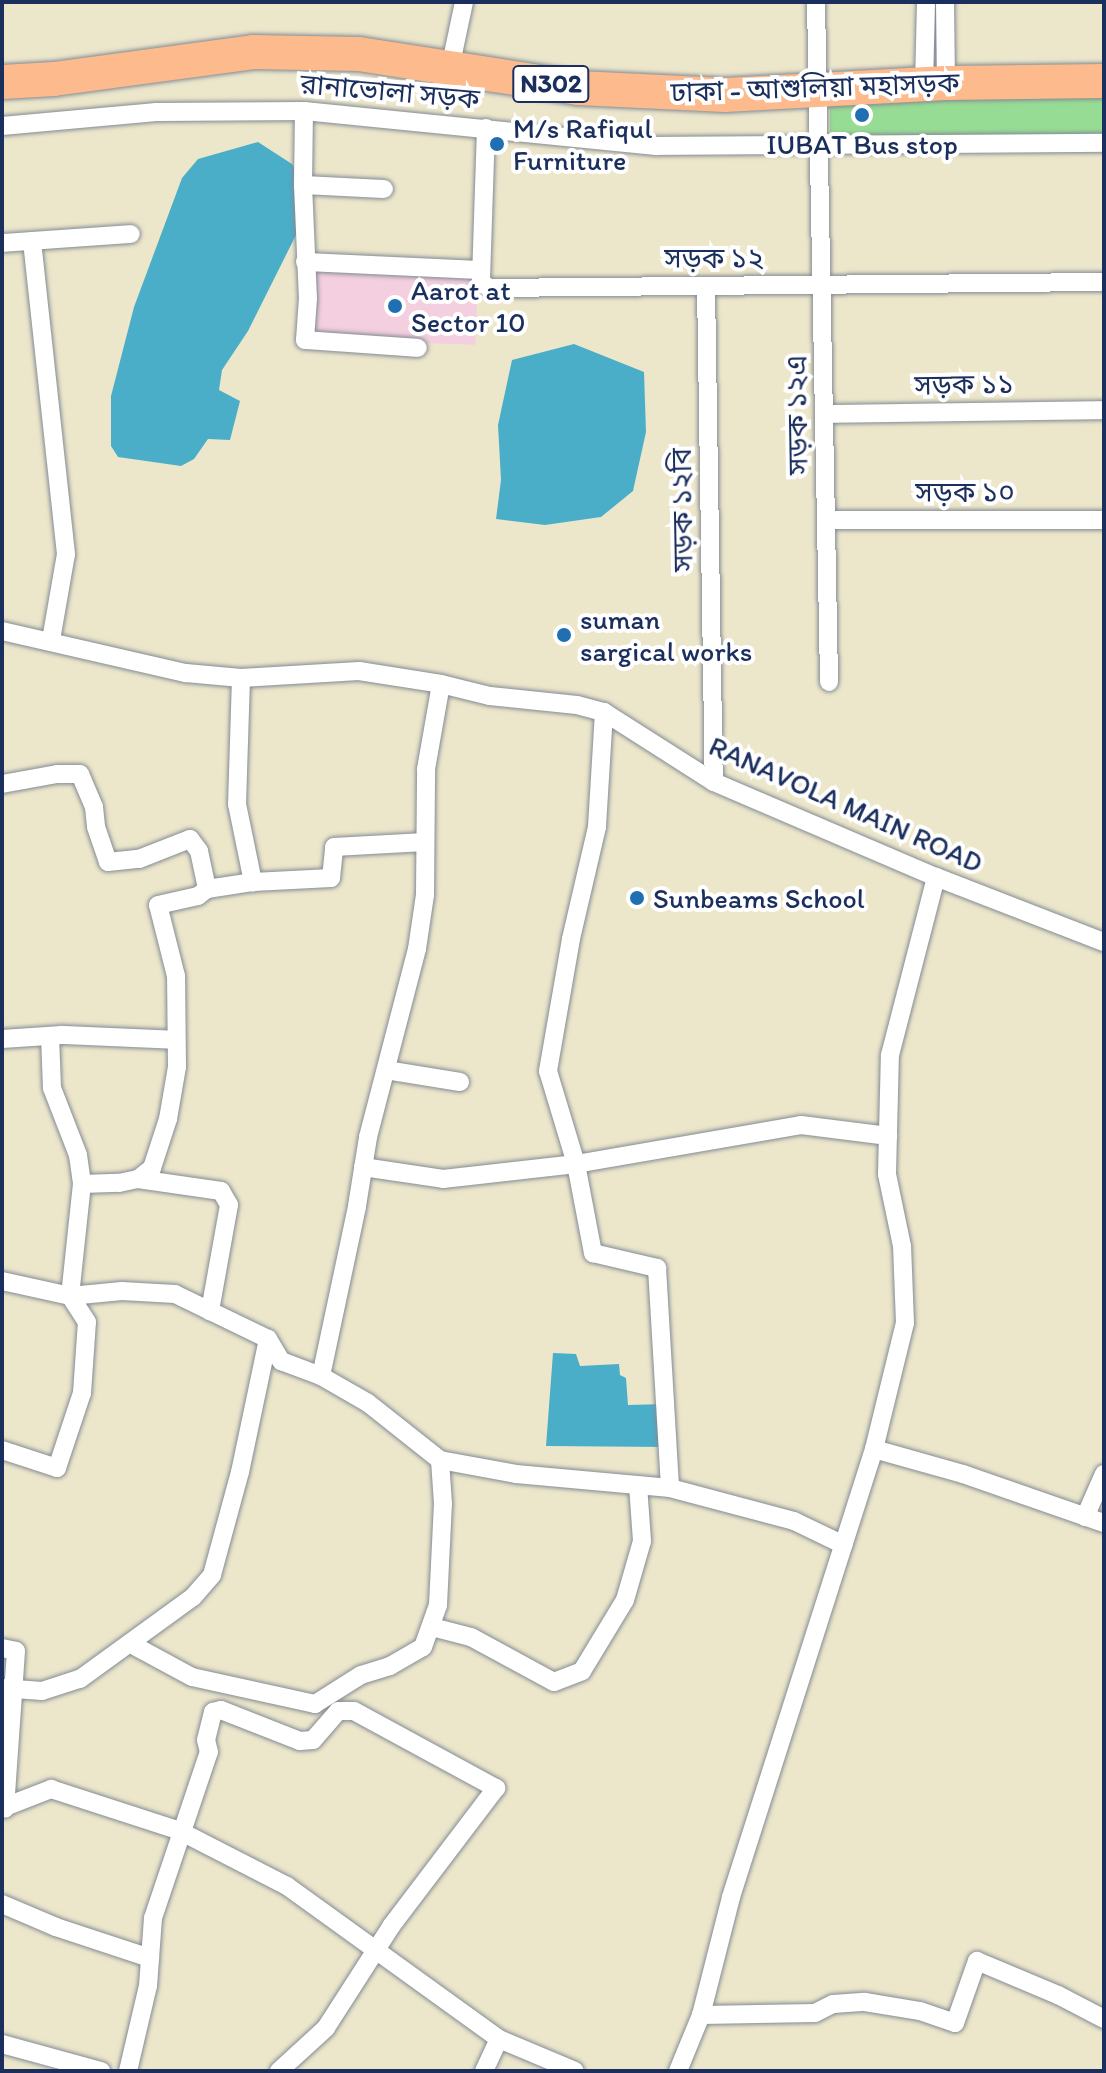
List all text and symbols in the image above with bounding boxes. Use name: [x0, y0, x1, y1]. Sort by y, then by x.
road number: N302: [511, 62, 591, 106]
street label: ঢাকা - আশুলিয়া মহাসড়ক: [670, 65, 960, 109]
street label: রানাভোলা সড়ক: [299, 66, 481, 116]
marker: IUBAT Bus stop: [853, 106, 871, 124]
place label: M/s Rafiqul Furniture: [513, 111, 652, 177]
place label: IUBAT Bus stop: [766, 127, 958, 161]
marker: M/s Rafiqul Furniture: [488, 135, 506, 153]
street label: সড়ক ১২: [664, 241, 764, 275]
place label: Aarot at Sector 10: [411, 273, 526, 339]
marker: Aarot at Sector 10: [386, 297, 404, 315]
street label: সড়ক ১২এ: [779, 355, 815, 475]
street label: সড়ক ১১: [914, 366, 1014, 402]
street label: সড়ক ১২বি: [664, 448, 700, 572]
street label: সড়ক ১০: [915, 475, 1015, 509]
place label: suman sargical works: [580, 602, 752, 668]
marker: suman sargical works: [555, 626, 573, 644]
street label: RANAVOLA MAIN ROAD: [706, 729, 986, 879]
place label: Sunbeams School: [653, 881, 864, 915]
marker: Sunbeams School: [628, 889, 646, 907]

